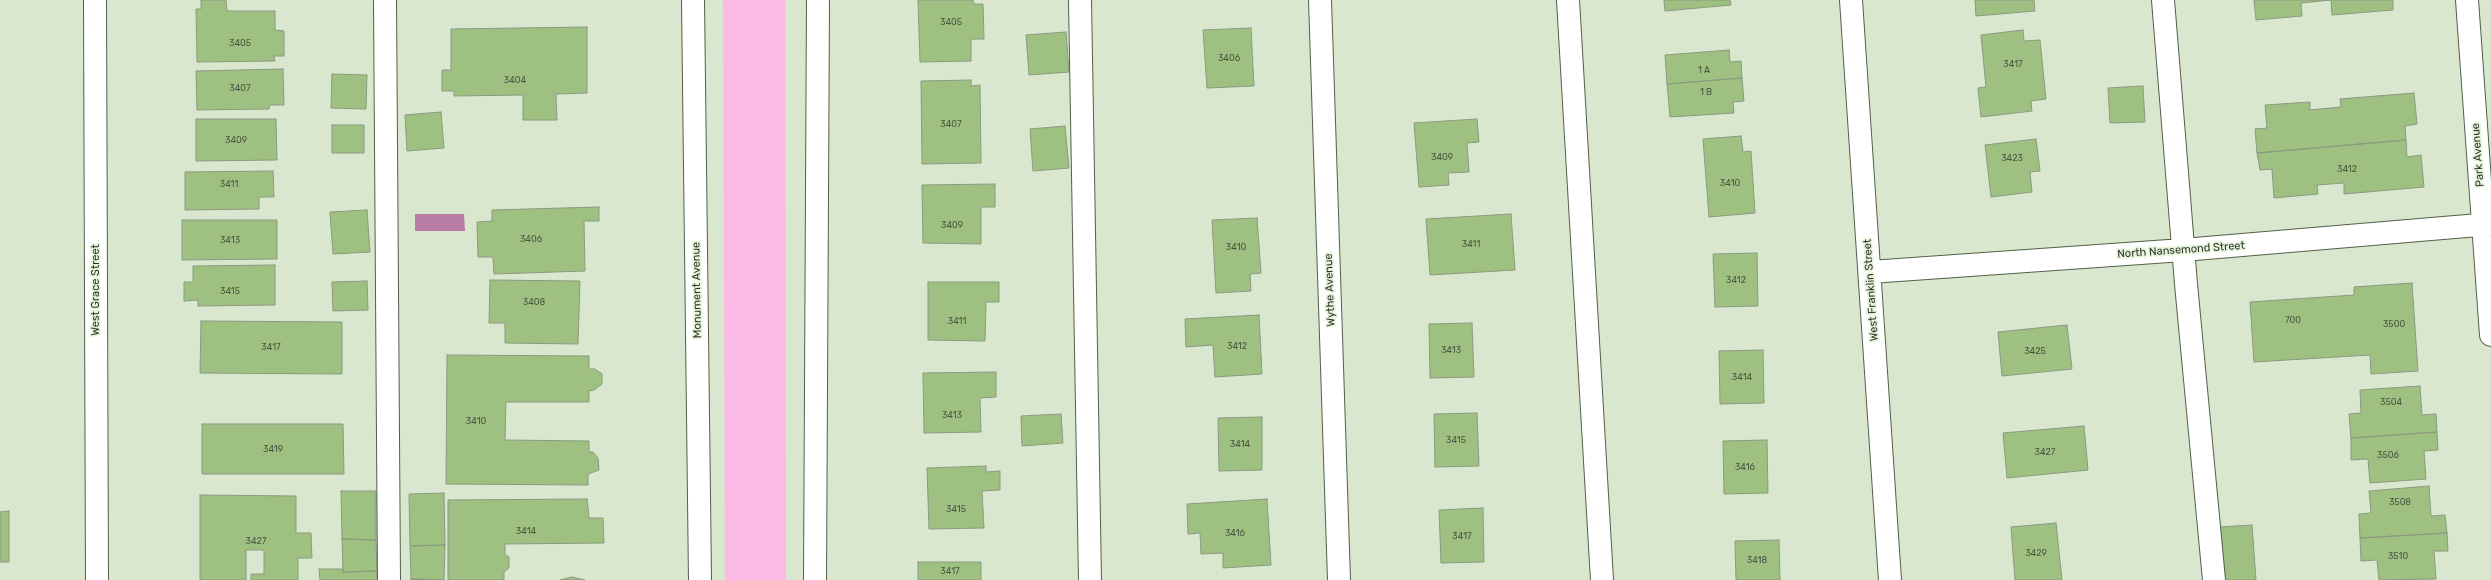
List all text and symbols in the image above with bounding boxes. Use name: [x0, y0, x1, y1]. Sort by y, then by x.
house number: 3405: [940, 17, 962, 27]
house number: 3405: [229, 38, 251, 48]
house number: 3406: [1218, 53, 1240, 63]
house number: 3417: [2003, 59, 2023, 69]
house number: 1 A: [1698, 65, 1710, 75]
house number: 3404: [504, 75, 526, 85]
house number: 3407: [229, 83, 251, 93]
house number: 1 B: [1700, 87, 1712, 97]
house number: 3407: [940, 119, 962, 129]
street label: Park Avenue: [2469, 123, 2487, 187]
house number: 3409: [225, 135, 247, 145]
house number: 3409: [1431, 152, 1453, 162]
house number: 3423: [2001, 153, 2023, 163]
house number: 3412: [2337, 164, 2357, 174]
house number: 3410: [1720, 178, 1740, 188]
house number: 3411: [220, 179, 238, 189]
house number: 3409: [941, 220, 963, 230]
house number: 3406: [520, 234, 542, 244]
house number: 3413: [220, 235, 240, 245]
street label: West Franklin Street: [1861, 238, 1881, 342]
house number: 3411: [1462, 239, 1480, 249]
street label: North Nansemond Street: [2117, 239, 2245, 261]
street label: Monument Avenue: [690, 242, 704, 338]
house number: 3410: [1226, 242, 1246, 252]
street label: West Grace Street: [89, 244, 103, 336]
street label: Wythe Avenue: [1322, 253, 1338, 327]
house number: 3412: [1726, 275, 1746, 285]
house number: 3415: [220, 286, 240, 296]
house number: 3408: [523, 297, 545, 307]
house number: 700: [2285, 315, 2301, 325]
house number: 3411: [948, 316, 966, 326]
house number: 3500: [2383, 319, 2405, 329]
house number: 3412: [1227, 341, 1247, 351]
house number: 3417: [261, 342, 281, 352]
house number: 3413: [1441, 345, 1461, 355]
house number: 3425: [2024, 346, 2046, 356]
house number: 3414: [1732, 372, 1752, 382]
house number: 3504: [2380, 397, 2402, 407]
house number: 3413: [942, 410, 962, 420]
house number: 3410: [466, 416, 486, 426]
house number: 3415: [1446, 435, 1466, 445]
house number: 3414: [1230, 439, 1250, 449]
house number: 3419: [263, 444, 283, 454]
house number: 3427: [2035, 447, 2055, 457]
house number: 3506: [2377, 450, 2399, 460]
house number: 3416: [1735, 462, 1755, 472]
house number: 3508: [2389, 497, 2411, 507]
house number: 3415: [946, 504, 966, 514]
house number: 3414: [516, 526, 536, 536]
house number: 3416: [1225, 528, 1245, 538]
house number: 3417: [1452, 531, 1472, 541]
house number: 3427: [246, 536, 266, 546]
house number: 3429: [2025, 548, 2047, 558]
house number: 3510: [2388, 551, 2408, 561]
house number: 3418: [1747, 555, 1767, 565]
house number: 3417: [940, 566, 960, 576]

